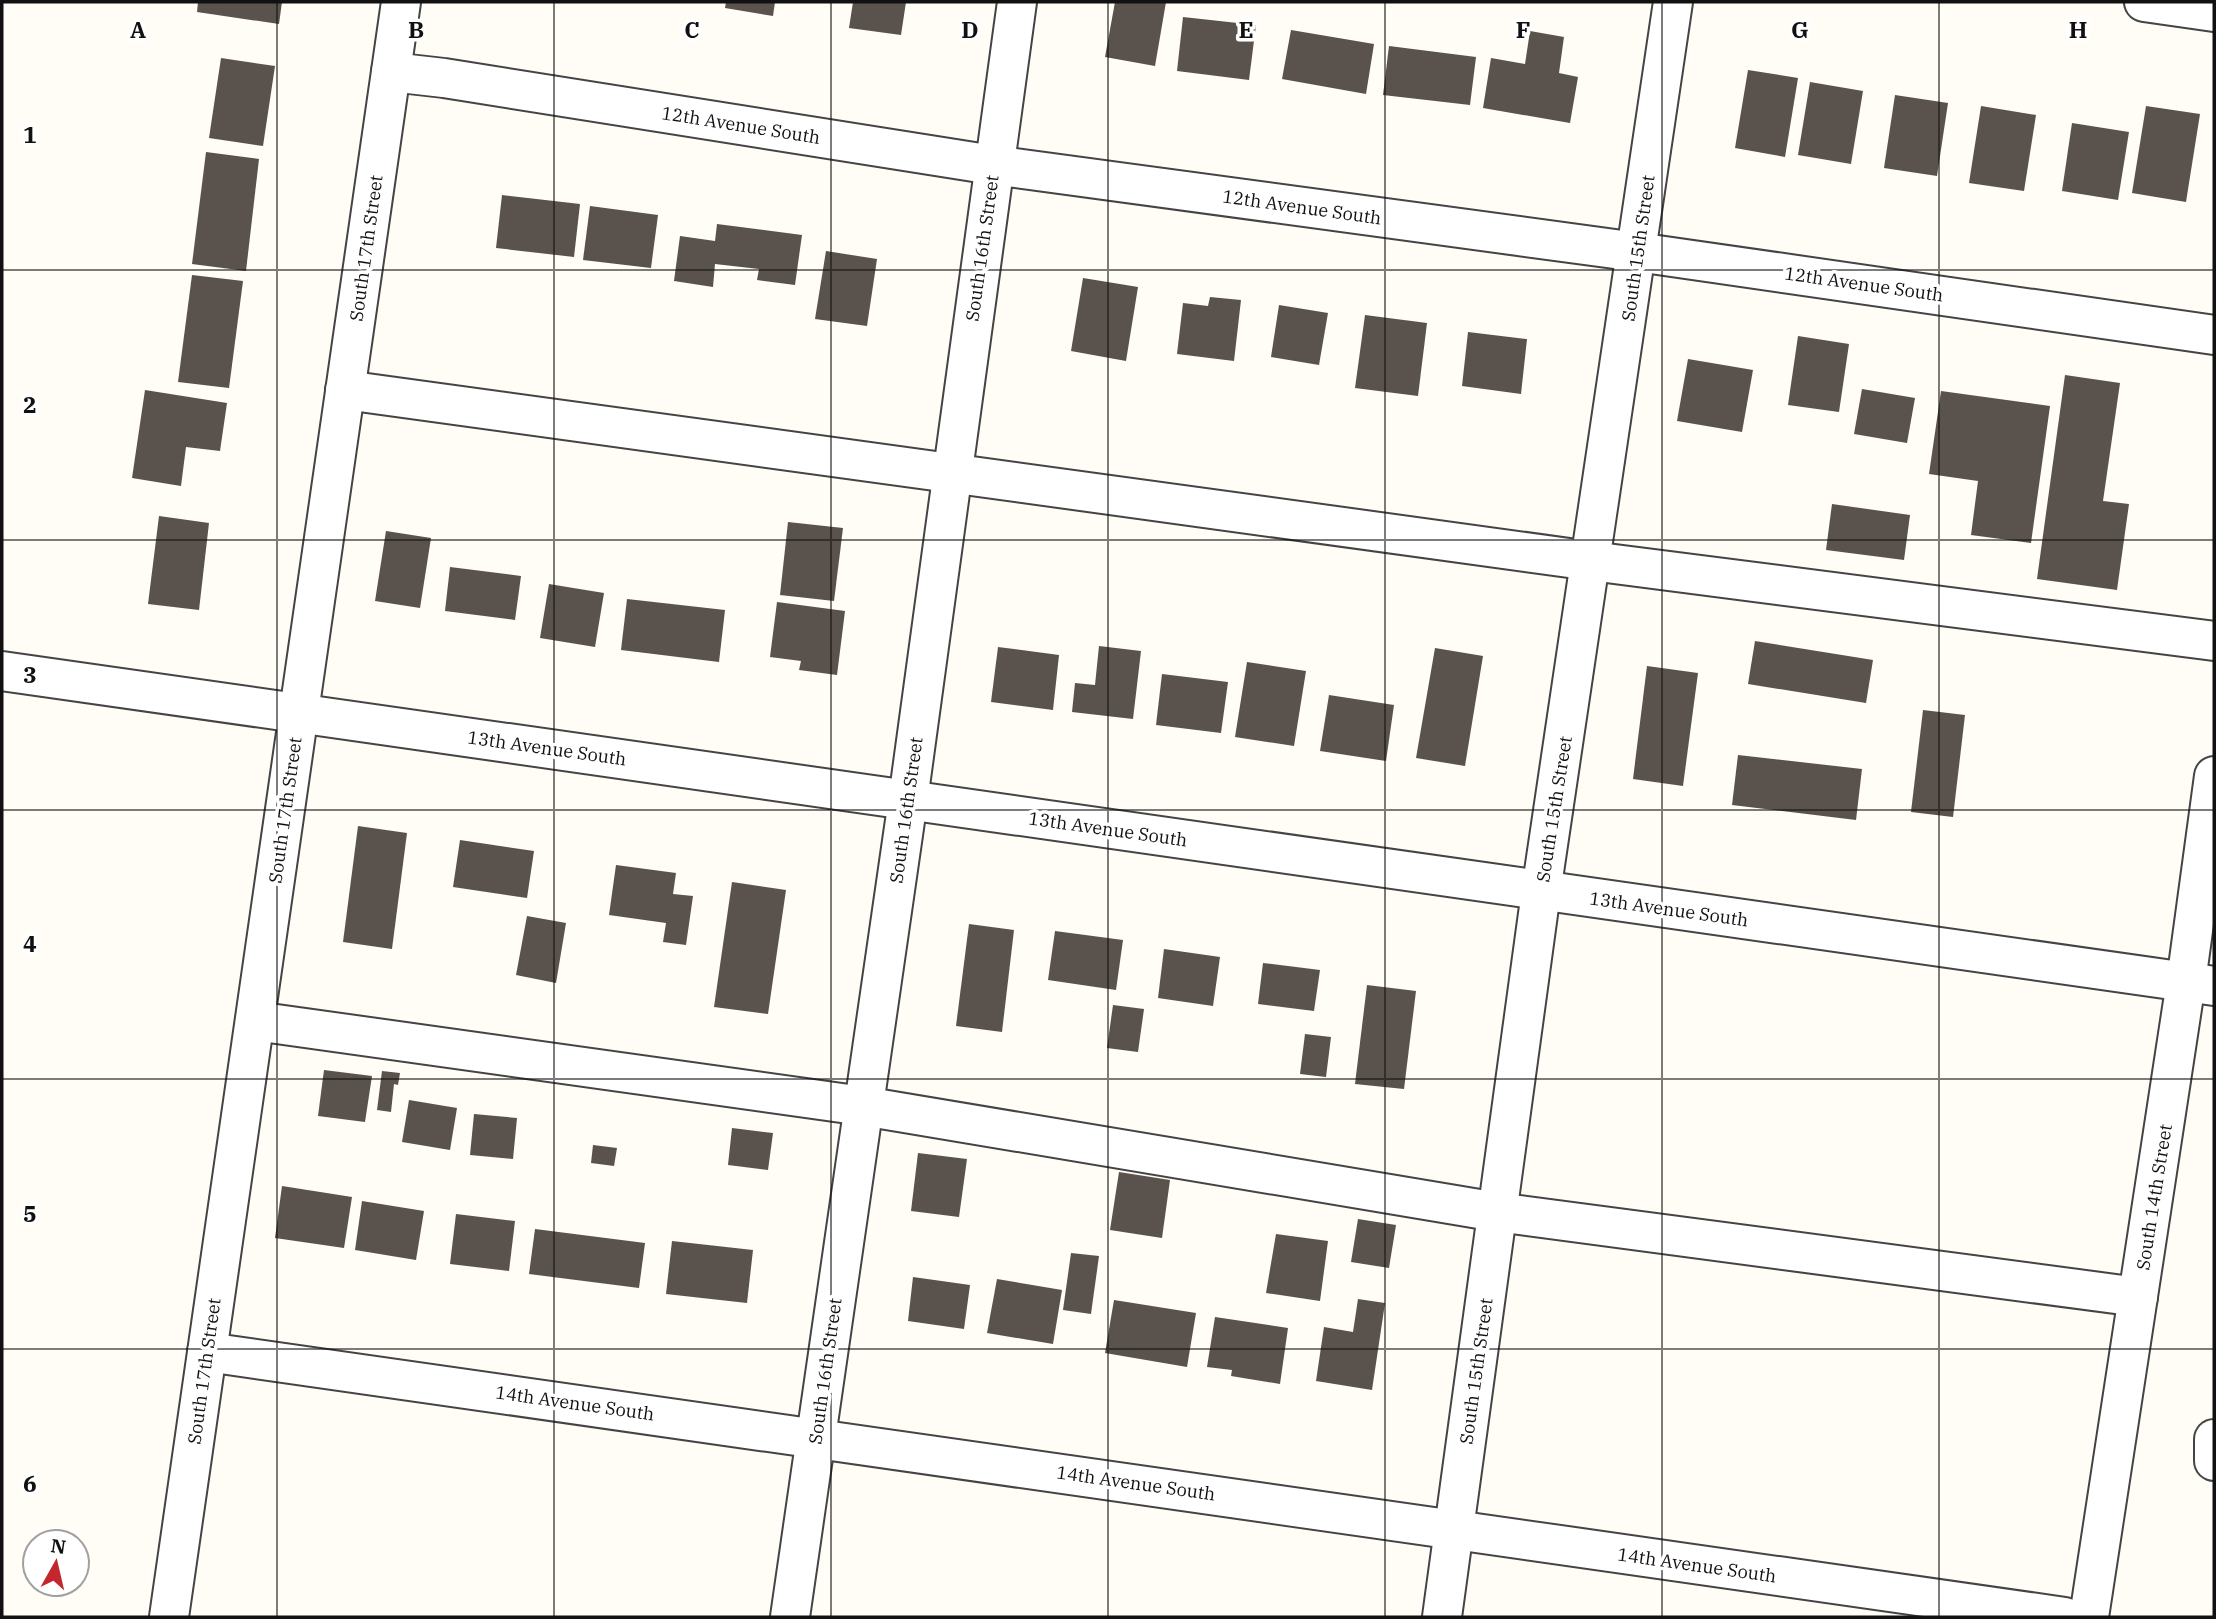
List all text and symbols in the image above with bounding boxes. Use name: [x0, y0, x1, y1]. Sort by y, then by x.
text: A: [130, 14, 146, 44]
text: B: [408, 14, 424, 44]
text: C: [684, 14, 700, 44]
text: D: [961, 14, 979, 44]
text: E: [1238, 14, 1254, 44]
text: F: [1516, 14, 1530, 44]
text: G: [1791, 14, 1809, 44]
text: H: [2069, 14, 2087, 44]
street label: 12th Avenue South: [660, 101, 822, 149]
text: 1: [23, 119, 37, 149]
street label: South 17th Street: [344, 173, 388, 323]
street label: South 16th Street: [960, 173, 1004, 323]
street label: South 15th Street: [1616, 173, 1660, 323]
street label: 12th Avenue South: [1221, 184, 1383, 230]
street label: 12th Avenue South: [1783, 261, 1945, 307]
text: 2: [23, 389, 37, 419]
text: 3: [23, 659, 37, 689]
street label: 13th Avenue South: [466, 725, 628, 771]
street label: South 15th Street: [1531, 734, 1577, 884]
street label: South 17th Street: [263, 735, 307, 885]
street label: South 16th Street: [884, 735, 928, 885]
street label: 13th Avenue South: [1027, 806, 1189, 852]
street label: 13th Avenue South: [1588, 886, 1750, 932]
text: 4: [23, 928, 37, 958]
street label: South 14th Street: [2131, 1122, 2177, 1272]
text: 5: [23, 1198, 37, 1228]
street label: South 17th Street: [182, 1296, 226, 1446]
street label: South 16th Street: [803, 1296, 847, 1446]
street label: South 15th Street: [1454, 1296, 1498, 1446]
street label: 14th Avenue South: [494, 1380, 656, 1426]
street label: 14th Avenue South: [1055, 1460, 1217, 1506]
text: 6: [23, 1468, 37, 1498]
north arrow: [21, 1528, 91, 1598]
text: N: [49, 1533, 67, 1559]
street label: 14th Avenue South: [1616, 1542, 1778, 1588]

